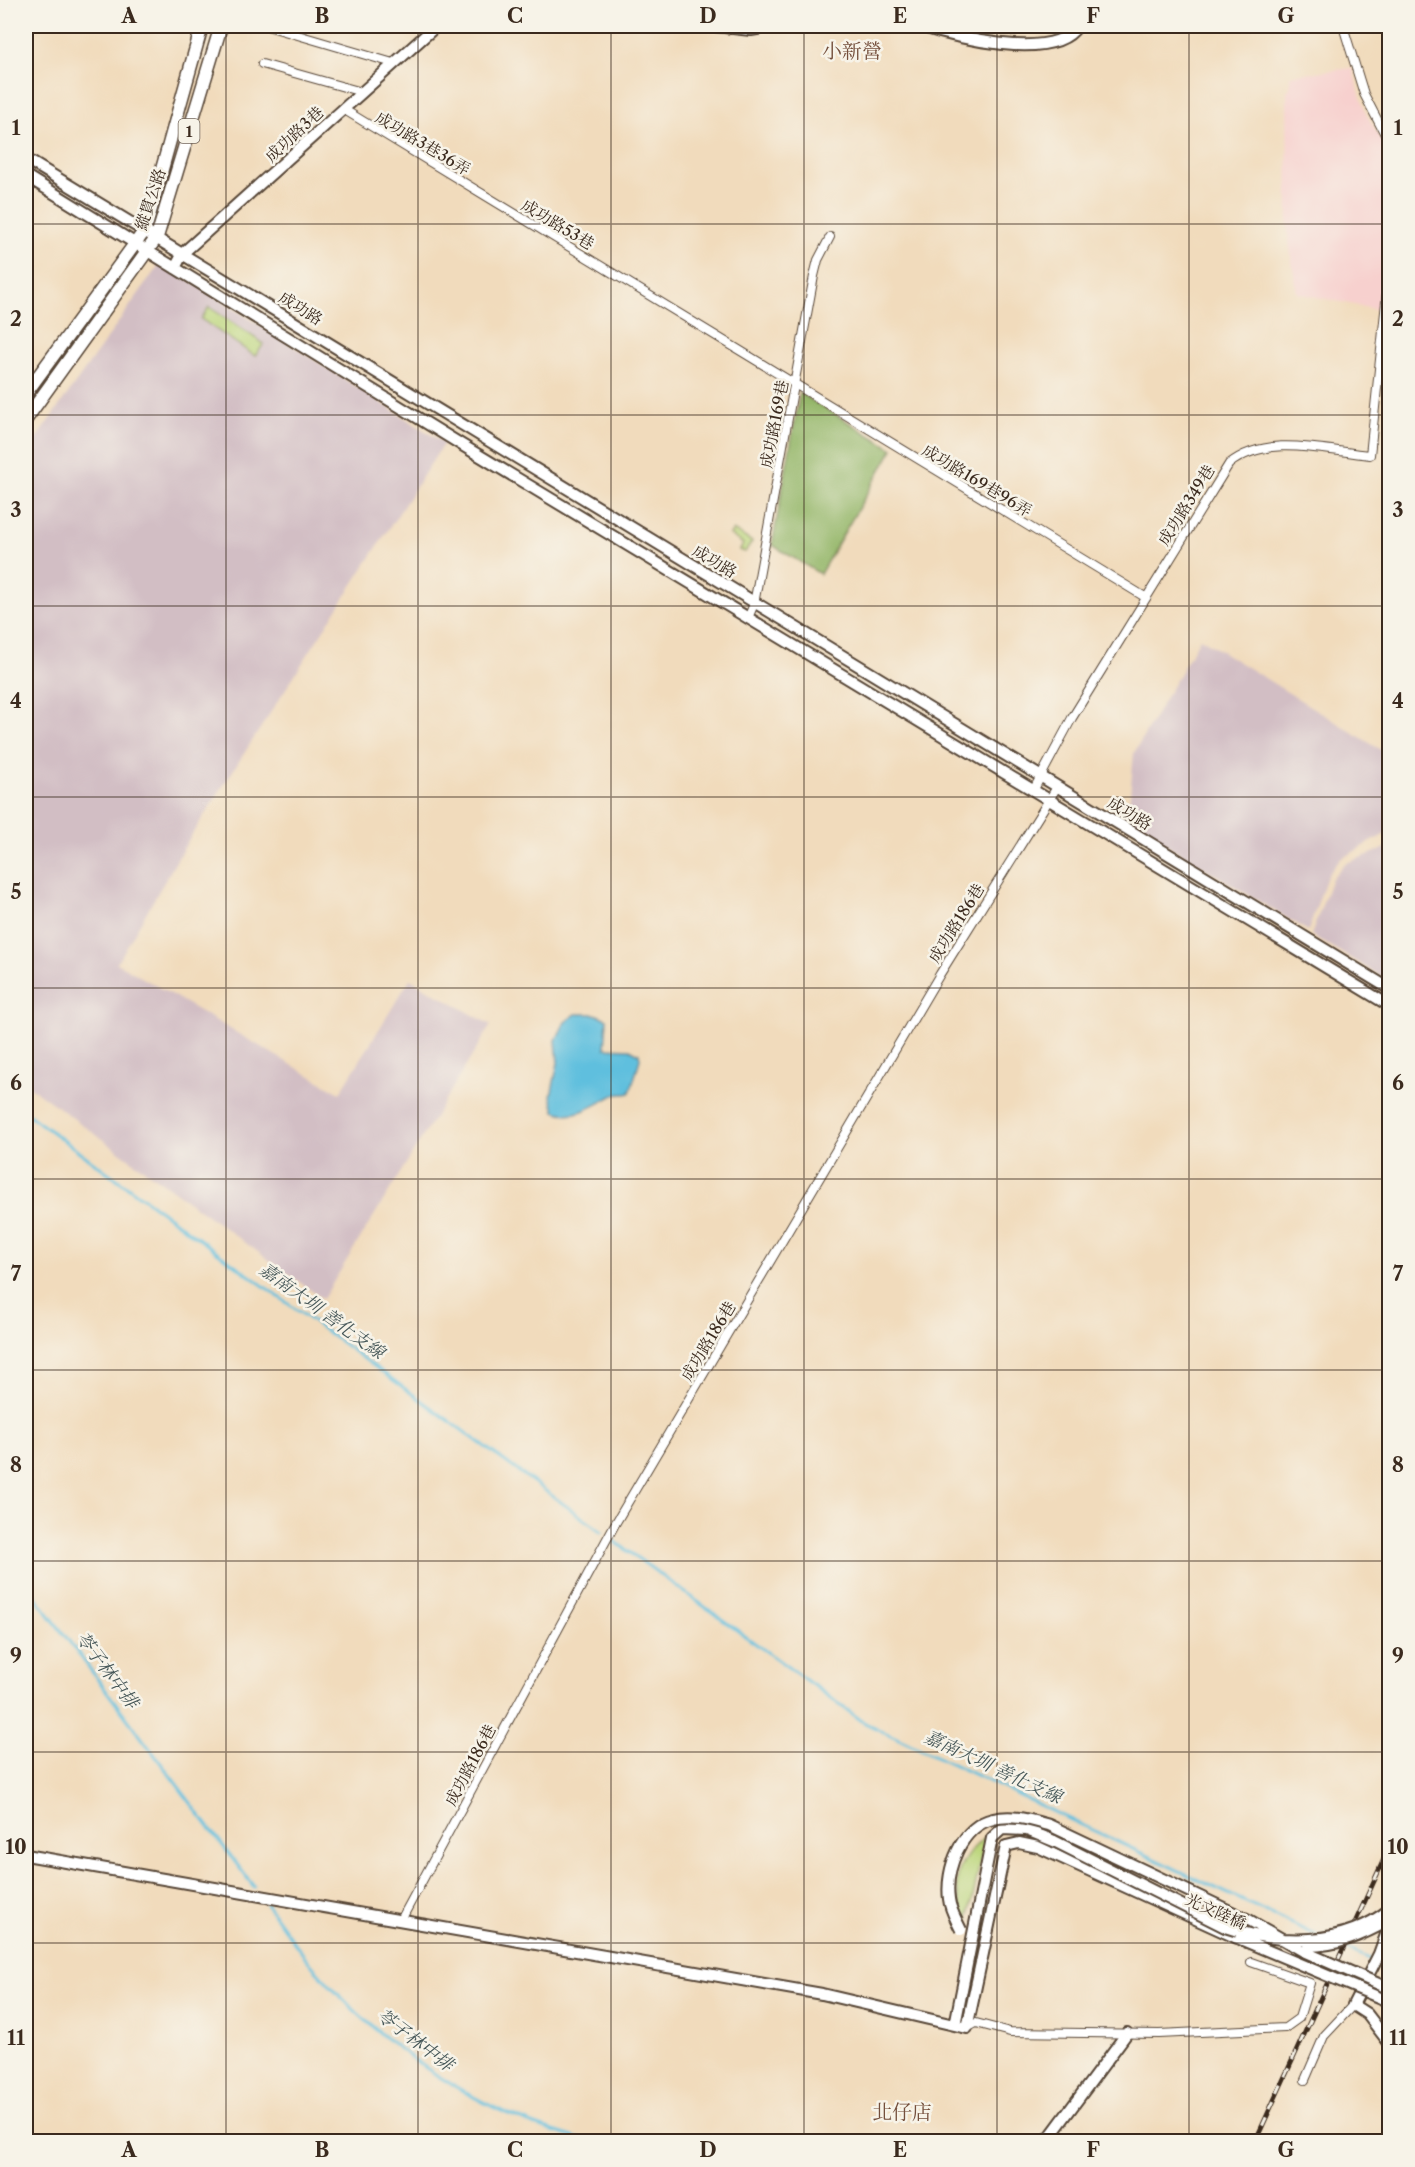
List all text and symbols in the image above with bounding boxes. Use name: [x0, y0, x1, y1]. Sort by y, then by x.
text: A: [120, 4, 137, 28]
text: B: [315, 4, 330, 28]
text: C: [507, 4, 523, 28]
text: D: [699, 4, 717, 28]
text: E: [893, 4, 907, 28]
text: F: [1086, 4, 1100, 28]
text: G: [1278, 4, 1295, 28]
district label: 小新營: [822, 39, 882, 63]
street label: 成功路3巷: [261, 102, 327, 166]
street label: 成功路3巷36弄: [372, 107, 474, 179]
text: 1: [12, 116, 21, 140]
text: 1: [1394, 116, 1403, 140]
road number: 1: [178, 119, 200, 143]
street label: 縱貫公路: [131, 165, 169, 233]
street label: 成功路53巷: [518, 194, 598, 254]
street label: 成功路: [275, 287, 327, 329]
text: 2: [10, 307, 22, 331]
text: 2: [1392, 307, 1404, 331]
street label: 成功路169巷: [756, 378, 792, 470]
street label: 成功路169巷96弄: [919, 439, 1035, 521]
street label: 成功路349巷: [1153, 461, 1219, 549]
text: 3: [10, 498, 22, 522]
text: 3: [1392, 498, 1404, 522]
street label: 成功路: [689, 540, 741, 582]
text: 4: [10, 689, 22, 713]
text: 4: [1392, 689, 1404, 713]
street label: 成功路: [1104, 792, 1156, 834]
text: 5: [10, 880, 22, 904]
street label: 成功路186巷: [924, 880, 988, 966]
text: 5: [1392, 880, 1404, 904]
text: 6: [10, 1071, 22, 1095]
text: 6: [1392, 1071, 1404, 1095]
water label: 嘉南大圳 善化支線: [255, 1258, 390, 1365]
text: 7: [11, 1262, 22, 1286]
text: 7: [1393, 1262, 1404, 1286]
street label: 成功路186巷: [676, 1297, 740, 1385]
text: 8: [10, 1453, 22, 1477]
text: 8: [1392, 1453, 1404, 1477]
water label: 苓子林中排: [71, 1627, 145, 1715]
text: 9: [10, 1644, 22, 1668]
text: 9: [1392, 1644, 1404, 1668]
street label: 成功路186巷: [440, 1721, 500, 1809]
water label: 嘉南大圳 善化支線: [921, 1726, 1067, 1809]
text: 10: [5, 1835, 27, 1859]
text: 10: [1387, 1835, 1409, 1859]
street label: 光文陸橋: [1183, 1889, 1249, 1933]
water label: 苓子林中排: [372, 2004, 460, 2078]
text: 11: [7, 2026, 25, 2050]
text: 11: [1389, 2026, 1407, 2050]
district label: 北仔店: [872, 2100, 932, 2124]
text: A: [120, 2138, 137, 2162]
text: B: [315, 2138, 330, 2162]
text: C: [507, 2138, 523, 2162]
text: D: [699, 2138, 717, 2162]
text: E: [893, 2138, 907, 2162]
text: F: [1086, 2138, 1100, 2162]
text: G: [1278, 2138, 1295, 2162]

